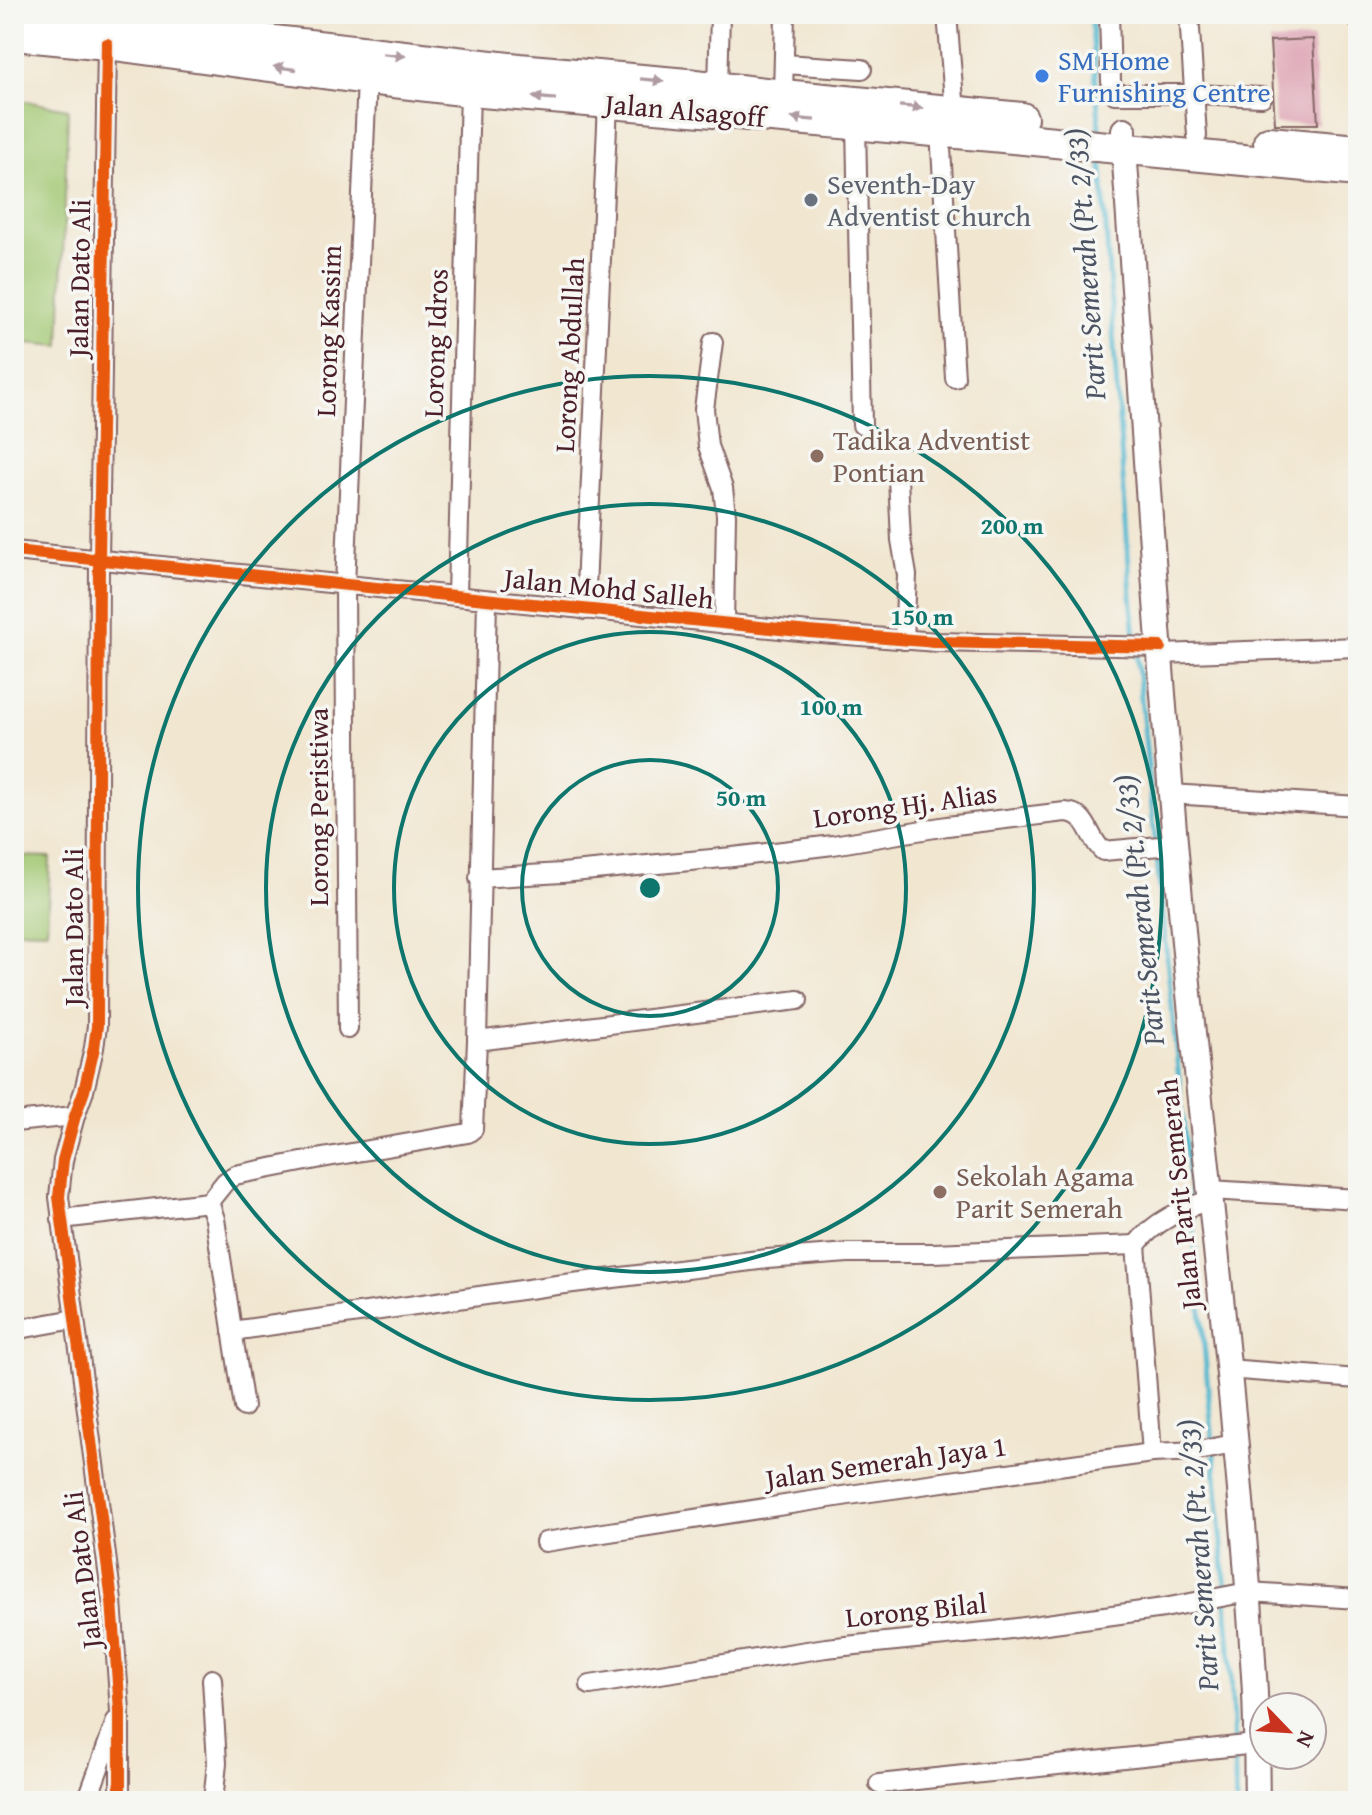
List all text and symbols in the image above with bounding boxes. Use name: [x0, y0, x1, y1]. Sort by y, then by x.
place label: SM Home Furnishing Centre: [1058, 39, 1271, 112]
one-way arrow: [381, 49, 406, 62]
one-way arrow: [272, 61, 297, 74]
marker: SM Home Furnishing Centre: [1033, 67, 1051, 85]
one-way arrow: [640, 74, 665, 87]
street label: Jalan Alsagoff: [600, 82, 770, 137]
one-way arrow: [531, 91, 556, 104]
one-way arrow: [899, 101, 924, 114]
one-way arrow: [790, 113, 815, 126]
water label: Parit Semerah (Pt. 2/33): [1054, 127, 1117, 402]
place label: Seventh-Day Adventist Church: [827, 163, 1031, 236]
marker: Seventh-Day Adventist Church: [802, 191, 820, 209]
street label: Jalan Dato Ali: [57, 198, 100, 361]
street label: Lorong Kassim: [304, 244, 351, 418]
street label: Lorong Abdullah: [543, 256, 594, 454]
street label: Lorong Idros: [411, 268, 458, 418]
place label: Tadika Adventist Pontian: [833, 419, 1030, 492]
marker: Tadika Adventist Pontian: [808, 447, 826, 465]
text: 200 m: [980, 508, 1044, 543]
street label: Jalan Mohd Salleh: [499, 556, 716, 619]
text: 150 m: [890, 599, 954, 634]
text: 100 m: [799, 689, 863, 724]
street label: Lorong Peristiwa: [297, 707, 338, 906]
street label: Lorong Hj. Alias: [810, 771, 1000, 838]
water label: Parit Semerah (Pt. 2/33): [1103, 772, 1175, 1049]
text: 50 m: [716, 780, 767, 815]
street label: Jalan Dato Ali: [52, 848, 93, 1009]
centre of rings: [636, 874, 664, 902]
street label: Jalan Parit Semerah: [1146, 1076, 1211, 1314]
place label: Sekolah Agama Parit Semerah: [956, 1155, 1135, 1228]
marker: Sekolah Agama Parit Semerah: [931, 1183, 949, 1201]
water label: Parit Semerah (Pt. 2/33): [1167, 1418, 1230, 1693]
street label: Jalan Semerah Jaya 1: [760, 1424, 1009, 1499]
street label: Jalan Dato Ali: [51, 1489, 112, 1654]
street label: Lorong Bilal: [843, 1582, 989, 1637]
north arrow: [1248, 1691, 1328, 1771]
text: N: [1288, 1726, 1324, 1753]

